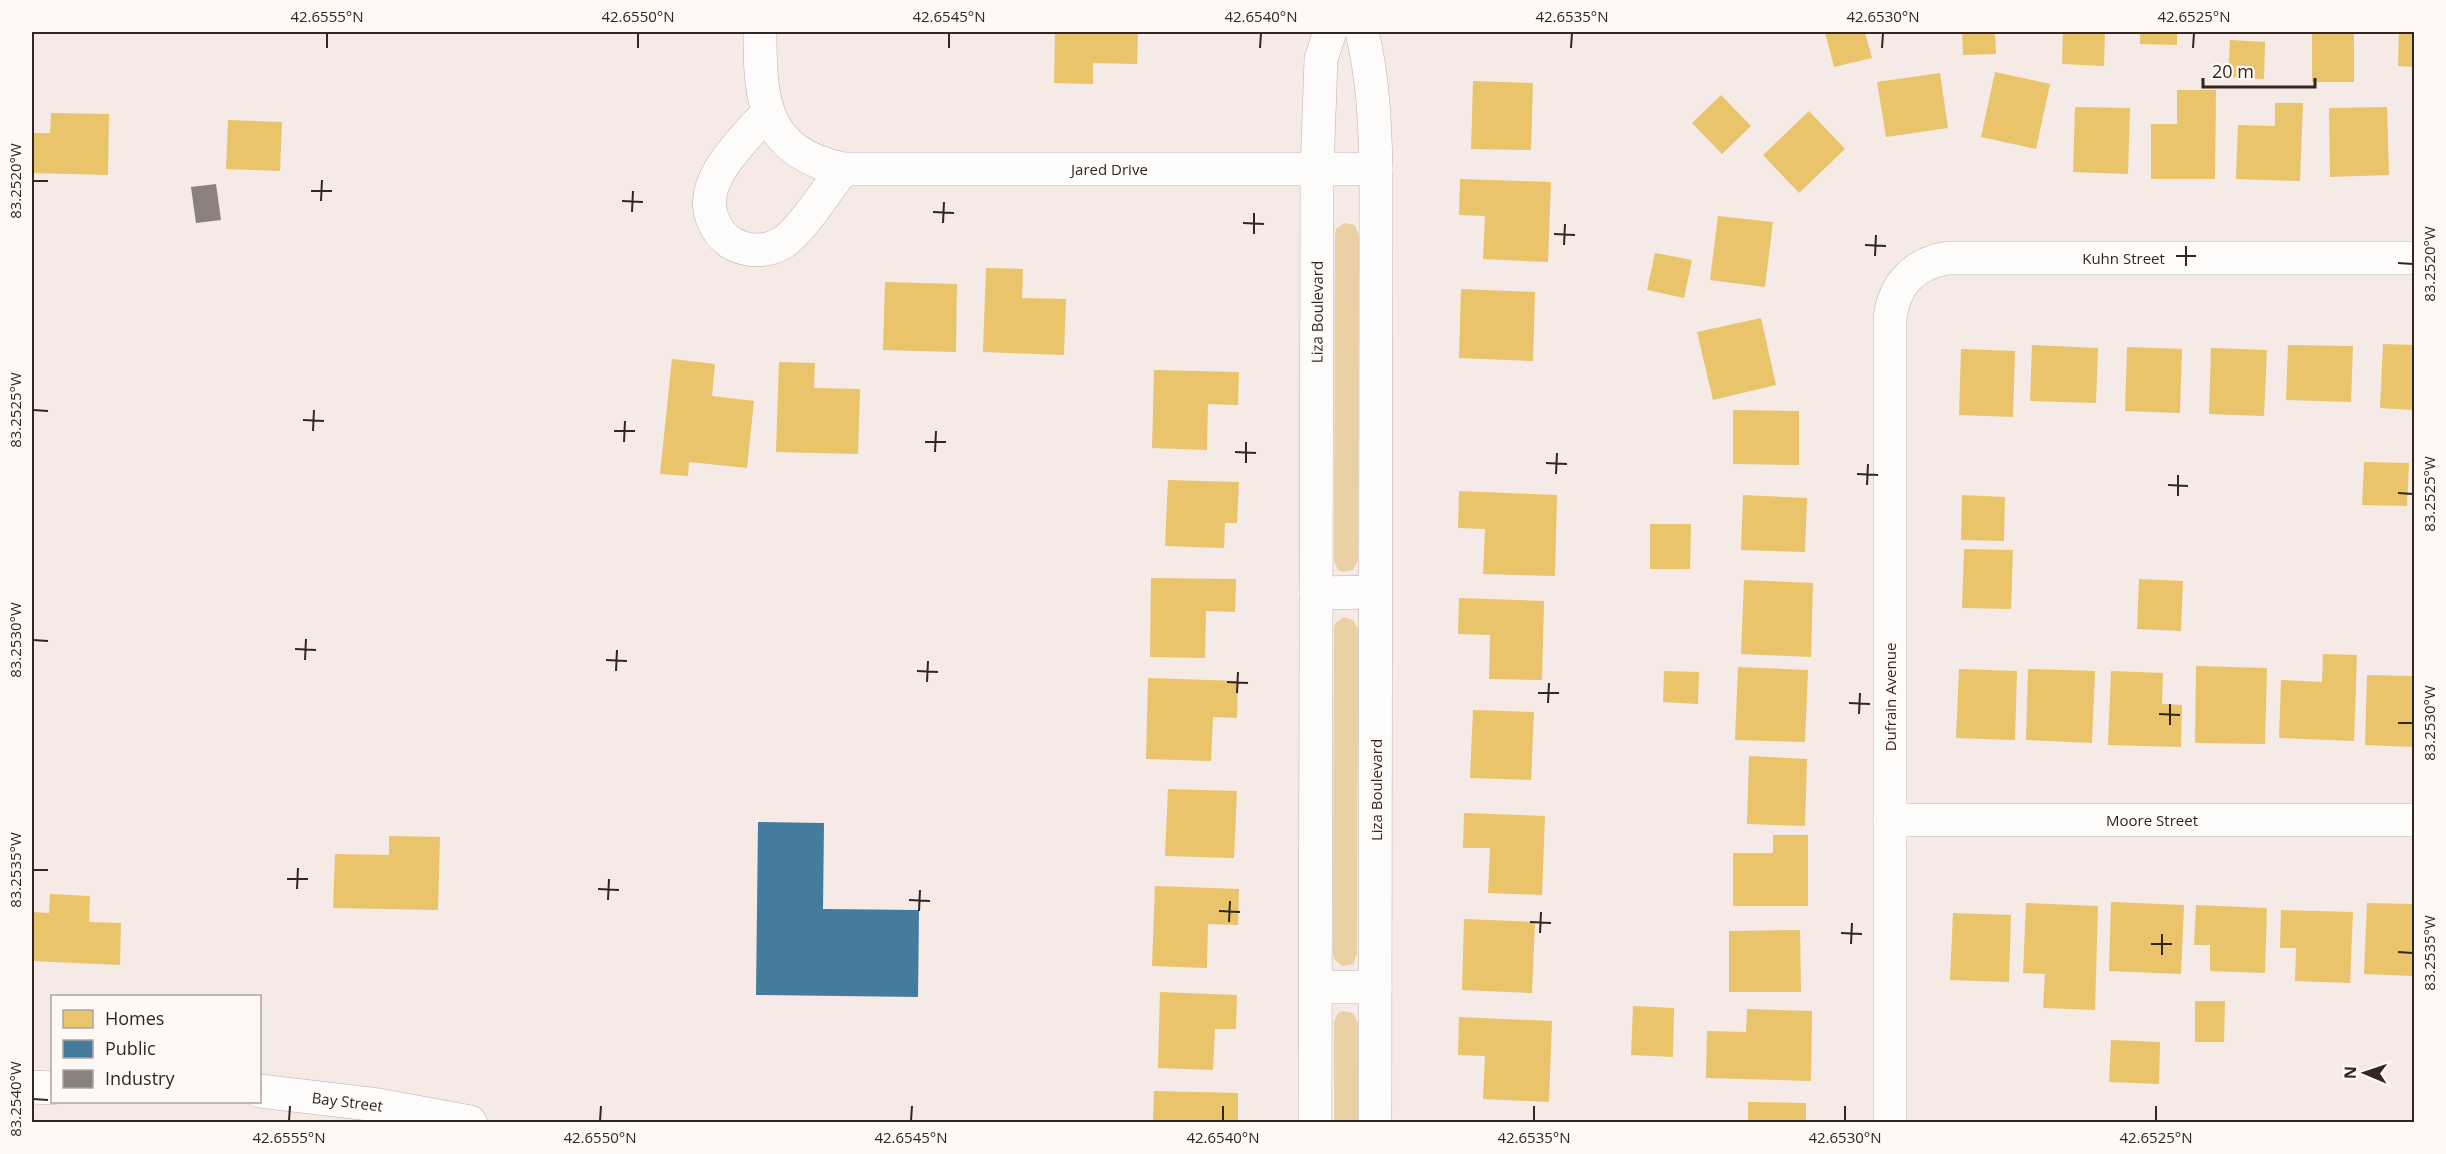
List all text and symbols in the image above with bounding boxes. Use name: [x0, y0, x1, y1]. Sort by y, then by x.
text: 42.6555°N: [290, 6, 364, 26]
text: 42.6550°N: [601, 6, 675, 26]
text: 42.6545°N: [912, 6, 986, 26]
text: 42.6540°N: [1224, 6, 1298, 26]
text: 42.6535°N: [1535, 6, 1609, 26]
text: 42.6530°N: [1846, 6, 1920, 26]
text: 42.6525°N: [2157, 6, 2231, 26]
scale bar: [2203, 51, 2316, 89]
text: 20 m: [2212, 59, 2254, 83]
text: 83.2520°W: [5, 143, 25, 219]
street label: Jared Drive: [1069, 159, 1148, 179]
text: 83.2520°W: [2419, 226, 2439, 302]
street label: Kuhn Street: [2082, 248, 2165, 268]
street label: Liza Boulevard: [1307, 261, 1327, 363]
text: 83.2525°W: [5, 372, 25, 448]
text: 83.2525°W: [2419, 456, 2439, 532]
text: 83.2530°W: [5, 602, 25, 678]
street label: Dufrain Avenue: [1880, 643, 1900, 751]
text: 83.2530°W: [2419, 685, 2439, 761]
street label: Liza Boulevard: [1366, 739, 1386, 841]
street label: Moore Street: [2106, 810, 2198, 830]
text: 83.2535°W: [5, 832, 25, 908]
text: 83.2535°W: [2419, 915, 2439, 991]
legend: [51, 995, 261, 1103]
text: Homes: [105, 1006, 164, 1030]
text: Public: [105, 1036, 156, 1060]
north arrow: [2335, 1043, 2395, 1103]
text: 83.2540°W: [5, 1061, 25, 1137]
text: Industry: [105, 1066, 175, 1090]
text: N: [2339, 1066, 2361, 1079]
street label: Bay Street: [311, 1087, 385, 1116]
text: 42.6555°N: [252, 1127, 326, 1147]
text: 42.6550°N: [563, 1127, 637, 1147]
text: 42.6545°N: [874, 1127, 948, 1147]
text: 42.6540°N: [1186, 1127, 1260, 1147]
text: 42.6535°N: [1497, 1127, 1571, 1147]
text: 42.6530°N: [1808, 1127, 1882, 1147]
text: 42.6525°N: [2119, 1127, 2193, 1147]

